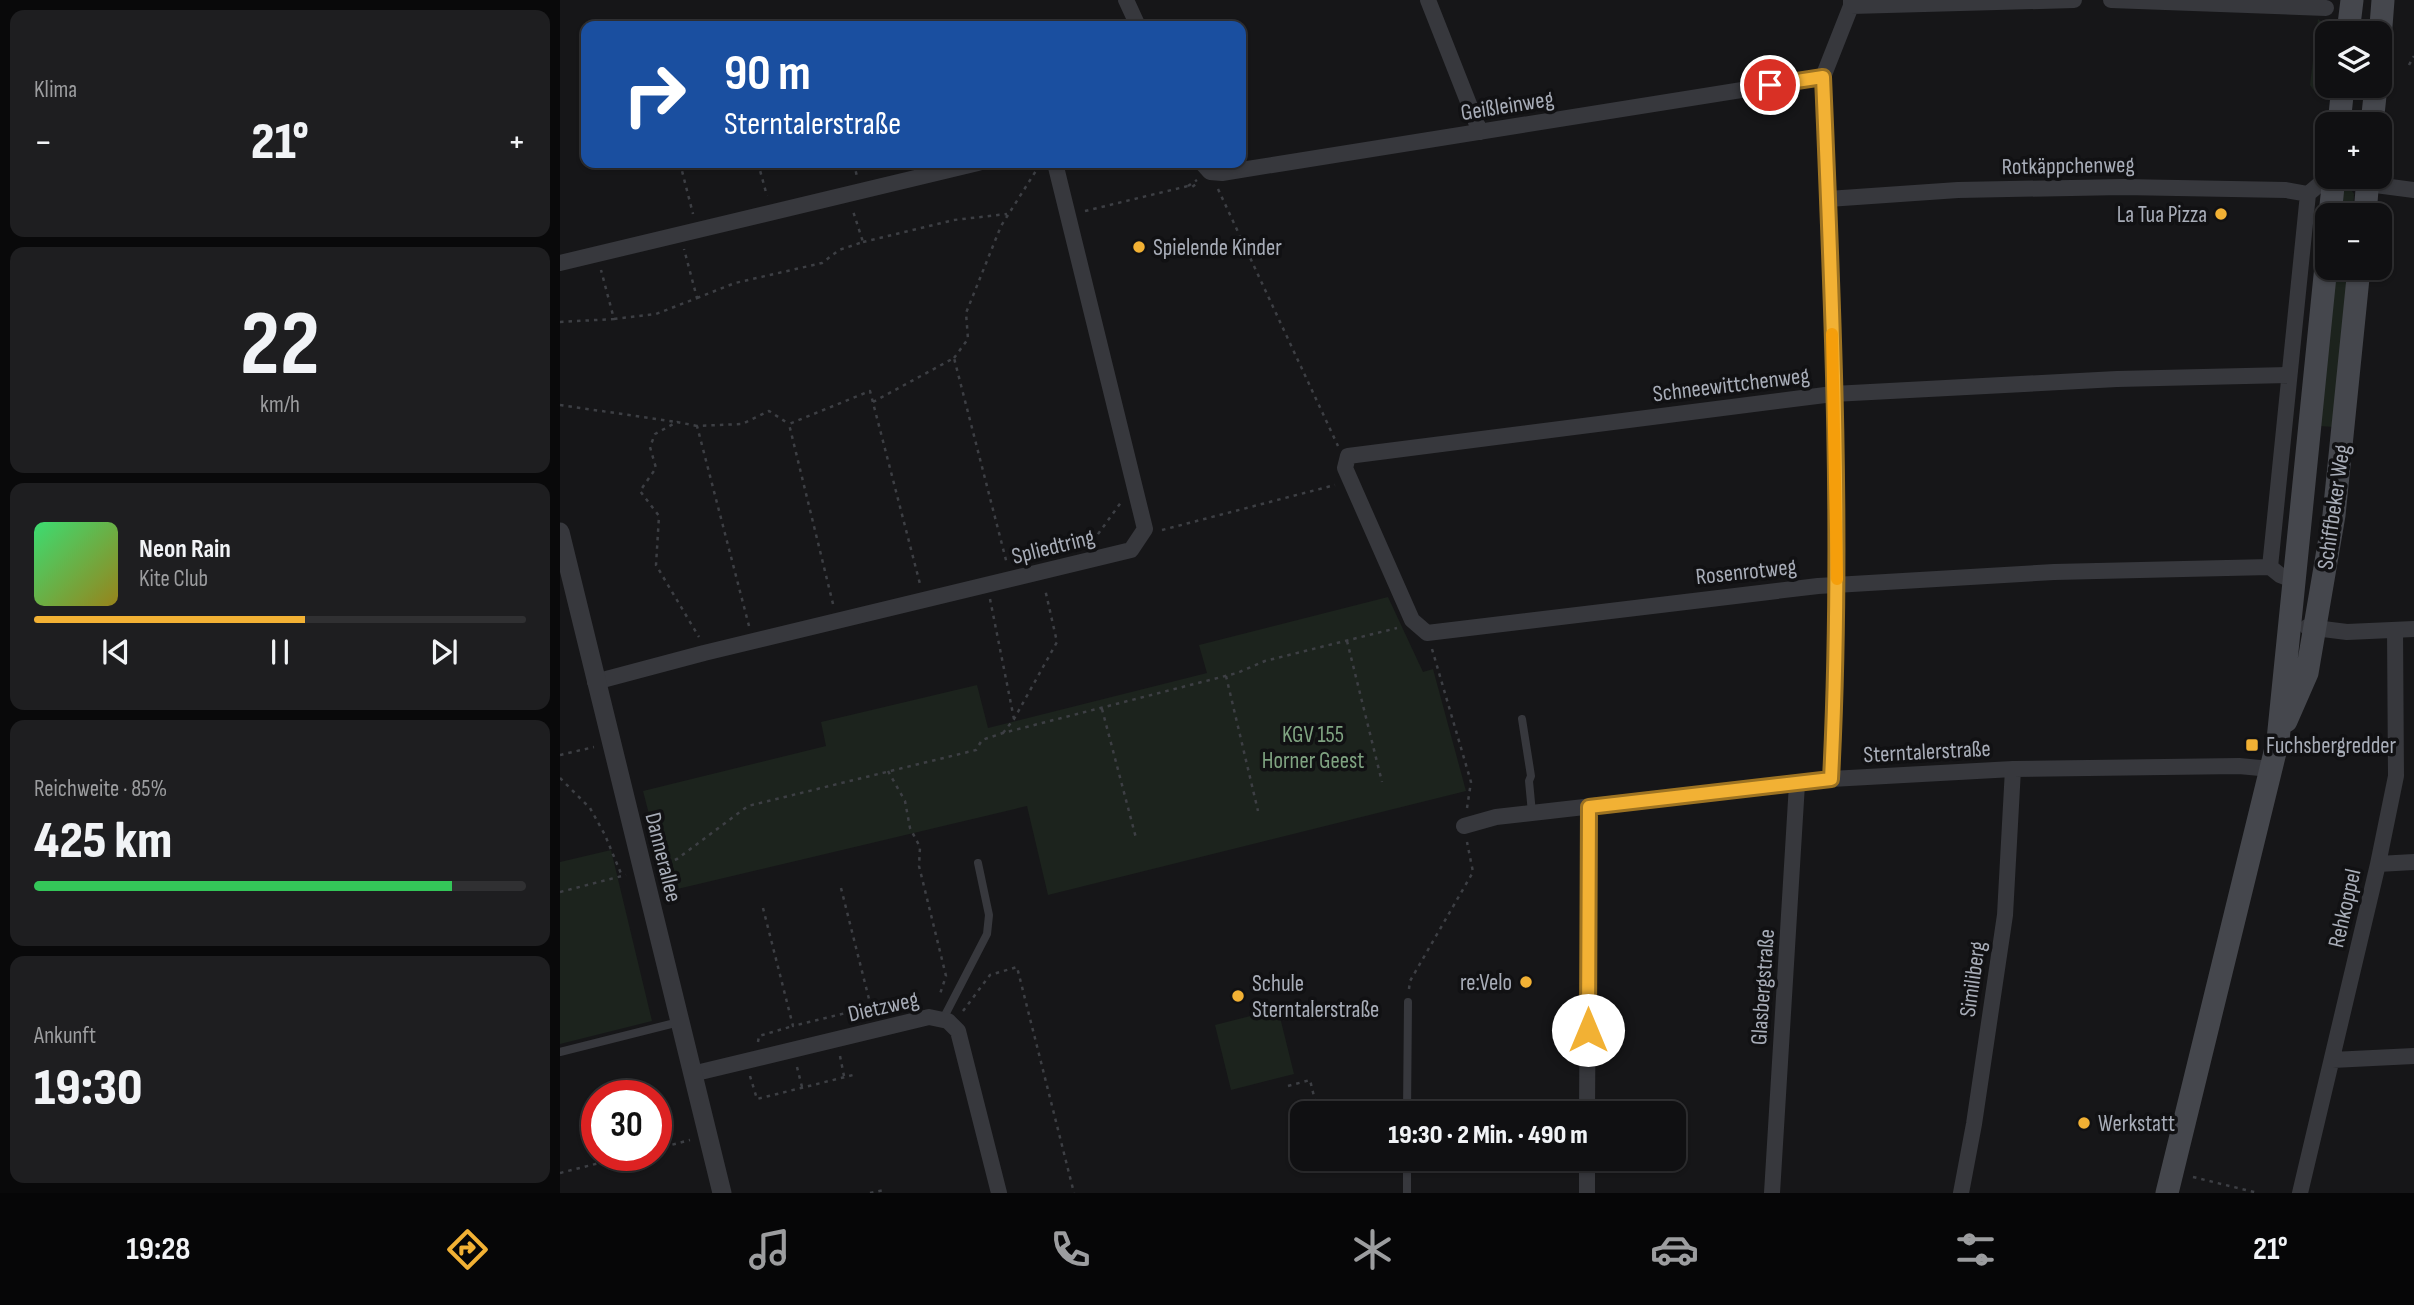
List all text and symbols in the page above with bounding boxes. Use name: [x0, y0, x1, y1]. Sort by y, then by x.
map controls: [2315, 21, 2392, 280]
button: layers: [2315, 21, 2392, 98]
text: 90 m: [724, 45, 811, 104]
icon: right: [609, 49, 700, 140]
pin: [1740, 55, 1800, 115]
icon: arrive: [1751, 66, 1789, 104]
text: Klima: [34, 76, 77, 104]
street label: Geißleinweg: [1459, 85, 1556, 127]
text: Sterntalerstraße: [724, 105, 901, 144]
text: 21°: [251, 111, 309, 174]
button: +: [2315, 112, 2392, 189]
text: −: [34, 120, 53, 165]
text: +: [507, 120, 526, 165]
street label: Rotkäppchenweg: [2001, 151, 2135, 181]
place label: La Tua Pizza: [2117, 201, 2207, 229]
button: −: [2315, 203, 2392, 280]
marker: La Tua Pizza: [2213, 206, 2229, 222]
place label: Spielende Kinder: [1153, 234, 1282, 262]
marker: Spielende Kinder: [1131, 239, 1147, 255]
text: 22: [240, 291, 320, 400]
street label: Schneewittchenweg: [1651, 361, 1811, 408]
text: km/h: [260, 391, 300, 419]
street label: Schiffbeker Weg: [2311, 443, 2357, 572]
street label: Spliedtring: [1009, 523, 1097, 571]
text: Neon Rain: [139, 534, 231, 565]
street label: Rosenrotweg: [1694, 553, 1798, 591]
text: Kite Club: [139, 565, 208, 593]
icon: previous: [97, 633, 135, 671]
icon: pause: [261, 633, 299, 671]
icon: next: [425, 633, 463, 671]
park label: KGV 155 Horner Geest: [1262, 721, 1364, 775]
place label: Fuchsbergredder: [2266, 732, 2396, 760]
street label: Sterntalerstraße: [1863, 735, 1991, 769]
marker: Fuchsbergredder: [2244, 737, 2260, 753]
text: Reichweite · 85%: [34, 775, 167, 803]
text: 425 km: [34, 810, 172, 873]
street label: Dannerallee: [638, 810, 688, 905]
street label: Rehkoppel: [2322, 866, 2368, 950]
street label: Glasbergstraße: [1745, 928, 1781, 1046]
street label: Similiberg: [1954, 939, 1992, 1019]
place label: re:Velo: [1460, 969, 1512, 997]
place label: Schule Sterntalerstraße: [1252, 970, 1379, 1024]
marker: re:Velo: [1518, 974, 1534, 990]
street label: Dietzweg: [845, 985, 921, 1029]
marker: Schule Sterntalerstraße: [1230, 988, 1246, 1004]
position arrow: [1551, 993, 1625, 1067]
text: Ankunft: [34, 1022, 96, 1050]
text: 19:30: [34, 1057, 143, 1120]
speed limit sign: 30: [581, 1080, 672, 1171]
place label: Werkstatt: [2098, 1110, 2175, 1138]
marker: Werkstatt: [2076, 1115, 2092, 1131]
text: 19:30 · 2 Min. · 490 m: [1388, 1120, 1588, 1151]
icon: directions: [443, 1225, 492, 1274]
icon: music: [745, 1225, 794, 1274]
icon: phone: [1046, 1225, 1095, 1274]
icon: climate: [1348, 1225, 1397, 1274]
icon: car: [1650, 1225, 1699, 1274]
icon: filters: [1951, 1225, 2000, 1274]
text: 19:28: [126, 1230, 190, 1269]
text: 21°: [2253, 1230, 2288, 1269]

